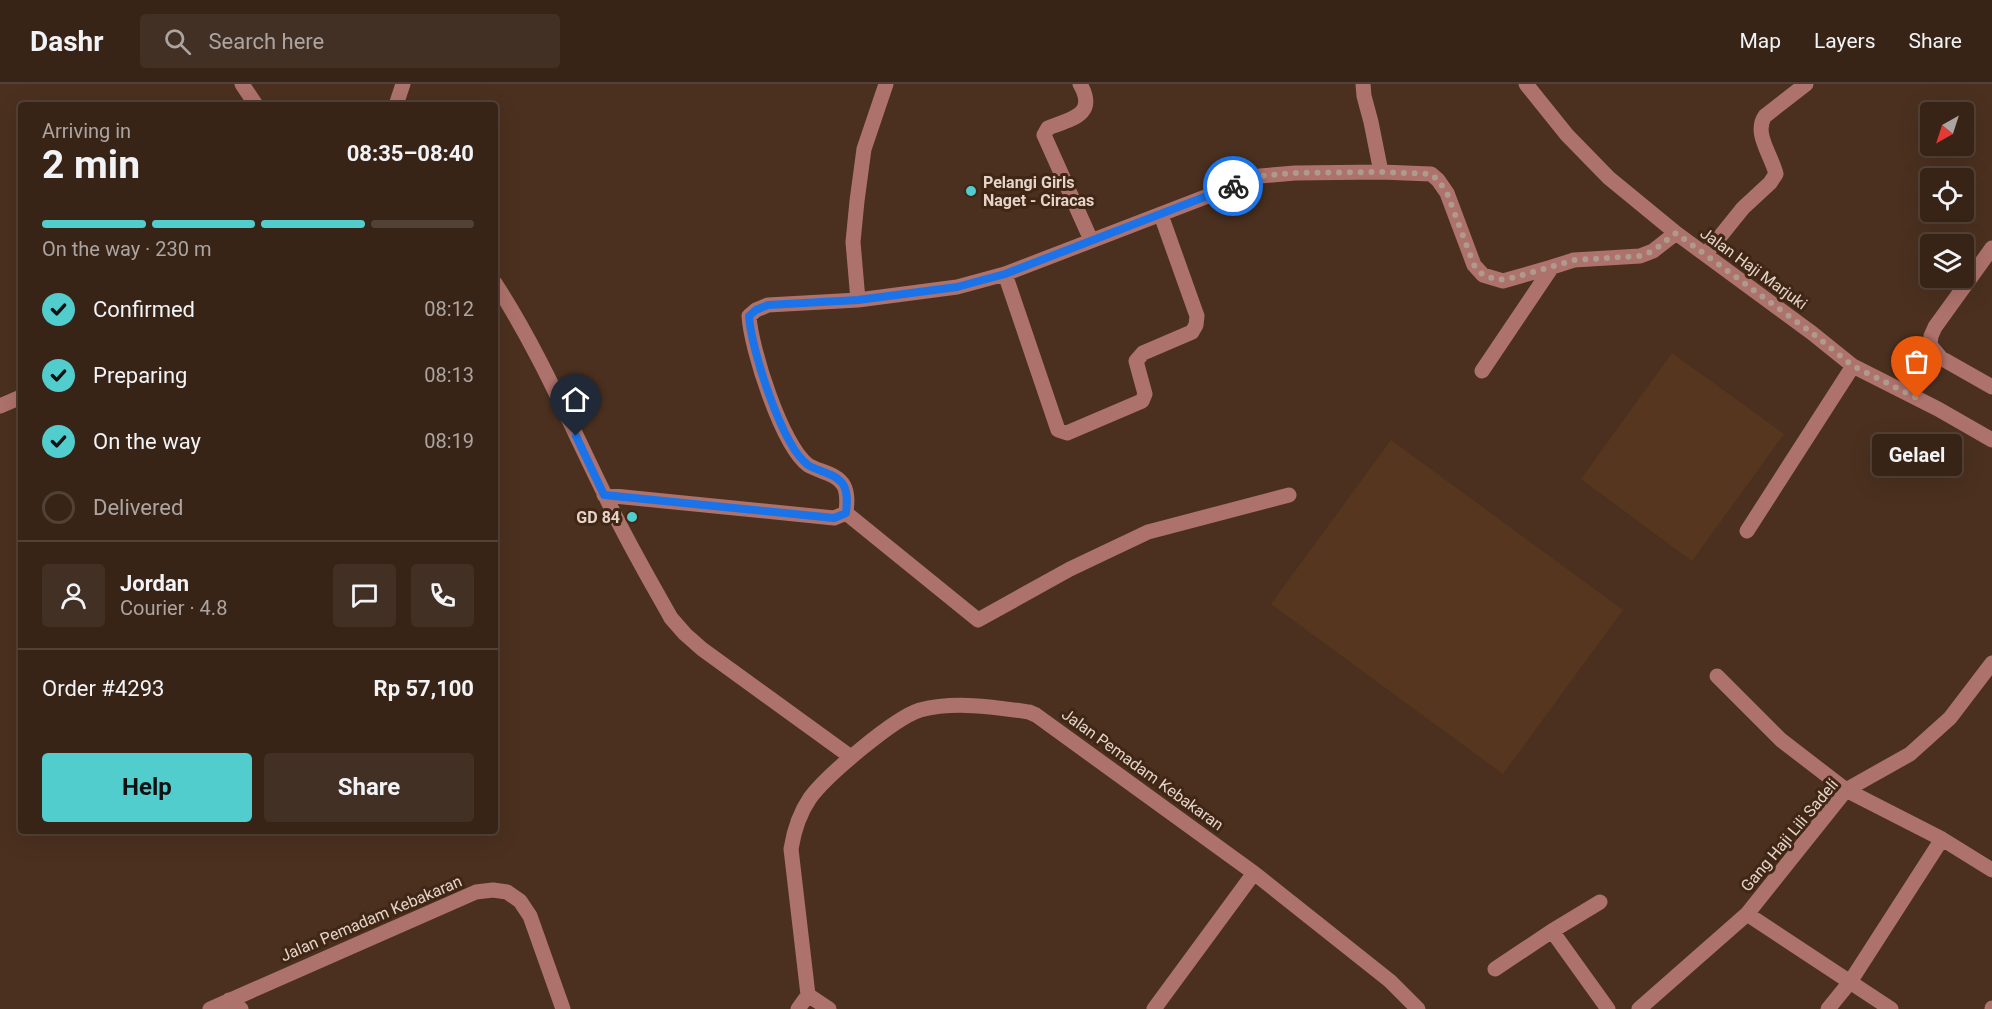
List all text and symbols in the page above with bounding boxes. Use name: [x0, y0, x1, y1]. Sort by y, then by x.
search box: [140, 14, 560, 68]
text: Dashr: [30, 25, 104, 58]
icon: search: [161, 25, 194, 58]
text: Search here: [209, 29, 324, 54]
text: Map: [1739, 29, 1781, 53]
text: Layers: [1814, 29, 1875, 53]
text: Share: [1908, 29, 1962, 53]
north arrow: [1920, 102, 1974, 156]
map controls: [1920, 102, 1974, 288]
text: Arriving in: [42, 119, 131, 143]
text: 08:35–08:40: [347, 141, 474, 166]
text: 2 min: [42, 142, 140, 188]
courier: [1203, 156, 1263, 216]
button: locate: [1920, 168, 1974, 222]
icon: bike: [1217, 170, 1250, 203]
place label: Pelangi Girls Naget - Ciracas: [983, 173, 1094, 210]
marker: Pelangi Girls Naget - Ciracas: [964, 184, 978, 198]
street label: Jalan Haji Marjuki: [1697, 223, 1811, 314]
button: layers: [1920, 234, 1974, 288]
text: On the way · 230 m: [42, 237, 211, 261]
icon: check: [42, 293, 75, 326]
text: Confirmed: [93, 297, 195, 322]
text: 08:12: [424, 297, 474, 321]
pin: [1891, 336, 1942, 398]
icon: bag: [1900, 345, 1933, 378]
icon: check: [42, 359, 75, 392]
text: Preparing: [93, 363, 187, 388]
text: 08:13: [424, 363, 474, 387]
pin: [550, 374, 601, 436]
icon: home: [559, 383, 592, 416]
icon: check: [42, 425, 75, 458]
text: On the way: [93, 429, 201, 454]
text: 08:19: [424, 429, 474, 453]
callout: Gelael: [1872, 434, 1962, 476]
text: Gelael: [1889, 443, 1945, 467]
text: Delivered: [93, 495, 183, 520]
place label: GD 84: [576, 508, 620, 527]
marker: GD 84: [625, 510, 639, 524]
button: person: [42, 564, 105, 627]
button: chat: [333, 564, 396, 627]
button: phone: [411, 564, 474, 627]
text: Jordan: [120, 571, 189, 596]
text: Courier · 4.8: [120, 596, 227, 620]
text: Order #4293: [42, 676, 164, 701]
text: Rp 57,100: [374, 676, 474, 701]
street label: Jalan Pemadam Kebakaran: [1058, 704, 1227, 835]
button: Help: [42, 753, 252, 822]
button: Share: [264, 753, 474, 822]
street label: Gang Haji Lili Sadeli: [1737, 775, 1842, 895]
street label: Jalan Pemadam Kebakaran: [278, 872, 465, 965]

